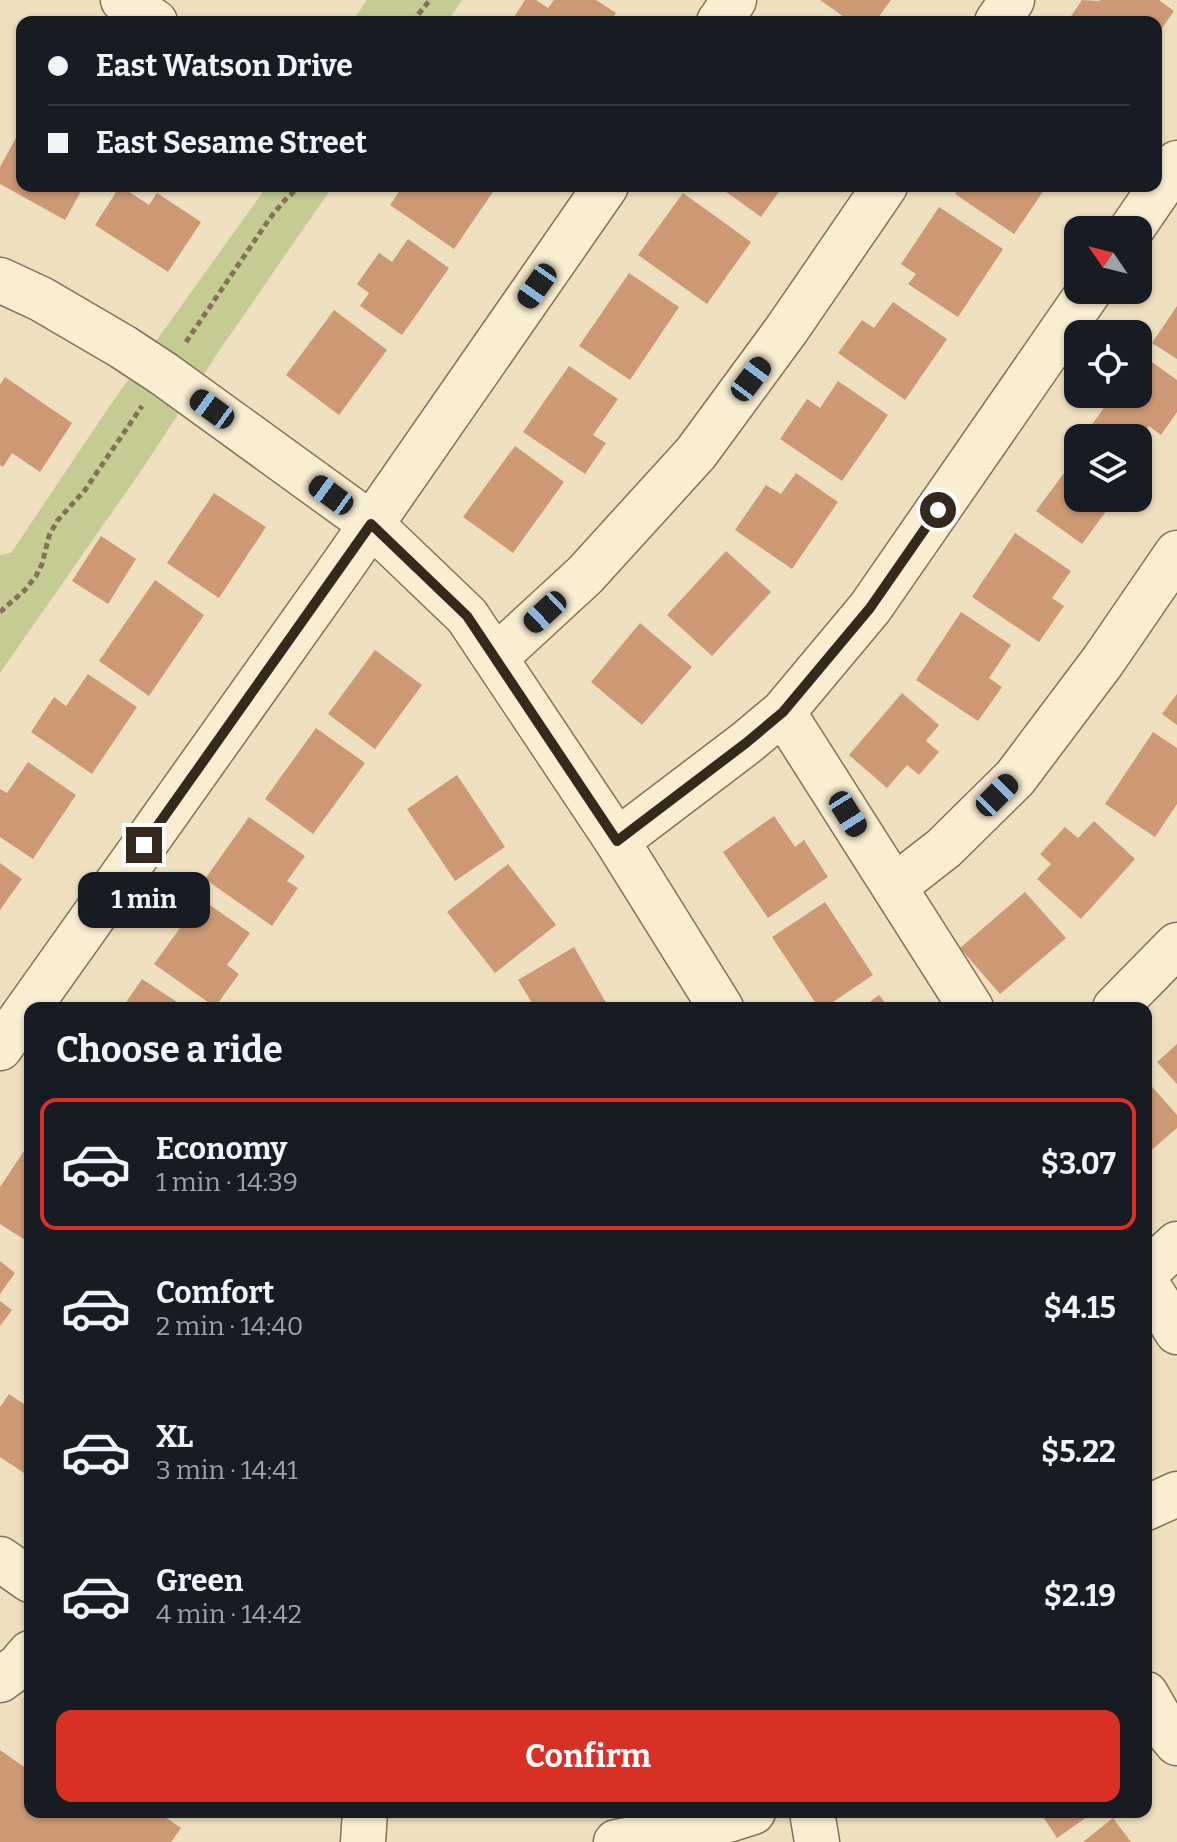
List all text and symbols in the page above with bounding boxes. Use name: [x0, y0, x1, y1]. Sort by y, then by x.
text: East Watson Drive: [96, 48, 353, 84]
text: East Sesame Street: [96, 125, 367, 161]
north arrow: [1064, 216, 1152, 304]
map controls: [1064, 216, 1152, 512]
car: [513, 259, 561, 313]
button: locate: [1064, 320, 1152, 408]
car: [727, 353, 775, 405]
car: [186, 385, 238, 433]
button: layers: [1064, 424, 1152, 512]
car: [305, 471, 357, 519]
route start: [920, 492, 956, 528]
car: [519, 587, 571, 637]
car: [972, 770, 1022, 820]
car: [825, 787, 871, 841]
route end: [126, 827, 162, 863]
callout: 1 min: [78, 873, 210, 929]
text: 1 min: [111, 884, 177, 915]
text: Choose a ride: [56, 1028, 283, 1072]
icon: car: [60, 1128, 132, 1200]
text: Economy: [156, 1131, 287, 1167]
text: $3.07: [1041, 1146, 1116, 1182]
text: 1 min · 14:39: [156, 1167, 298, 1198]
icon: car: [60, 1272, 132, 1344]
text: Comfort: [156, 1275, 274, 1311]
text: $4.15: [1044, 1290, 1116, 1326]
text: 2 min · 14:40: [156, 1311, 303, 1342]
icon: car: [60, 1416, 132, 1488]
text: XL: [156, 1419, 193, 1455]
text: $5.22: [1041, 1434, 1116, 1470]
text: 3 min · 14:41: [156, 1455, 298, 1486]
icon: car: [60, 1560, 132, 1632]
text: Green: [156, 1563, 243, 1599]
text: $2.19: [1044, 1578, 1116, 1614]
text: 4 min · 14:42: [156, 1599, 302, 1630]
button: Confirm: [56, 1710, 1120, 1802]

